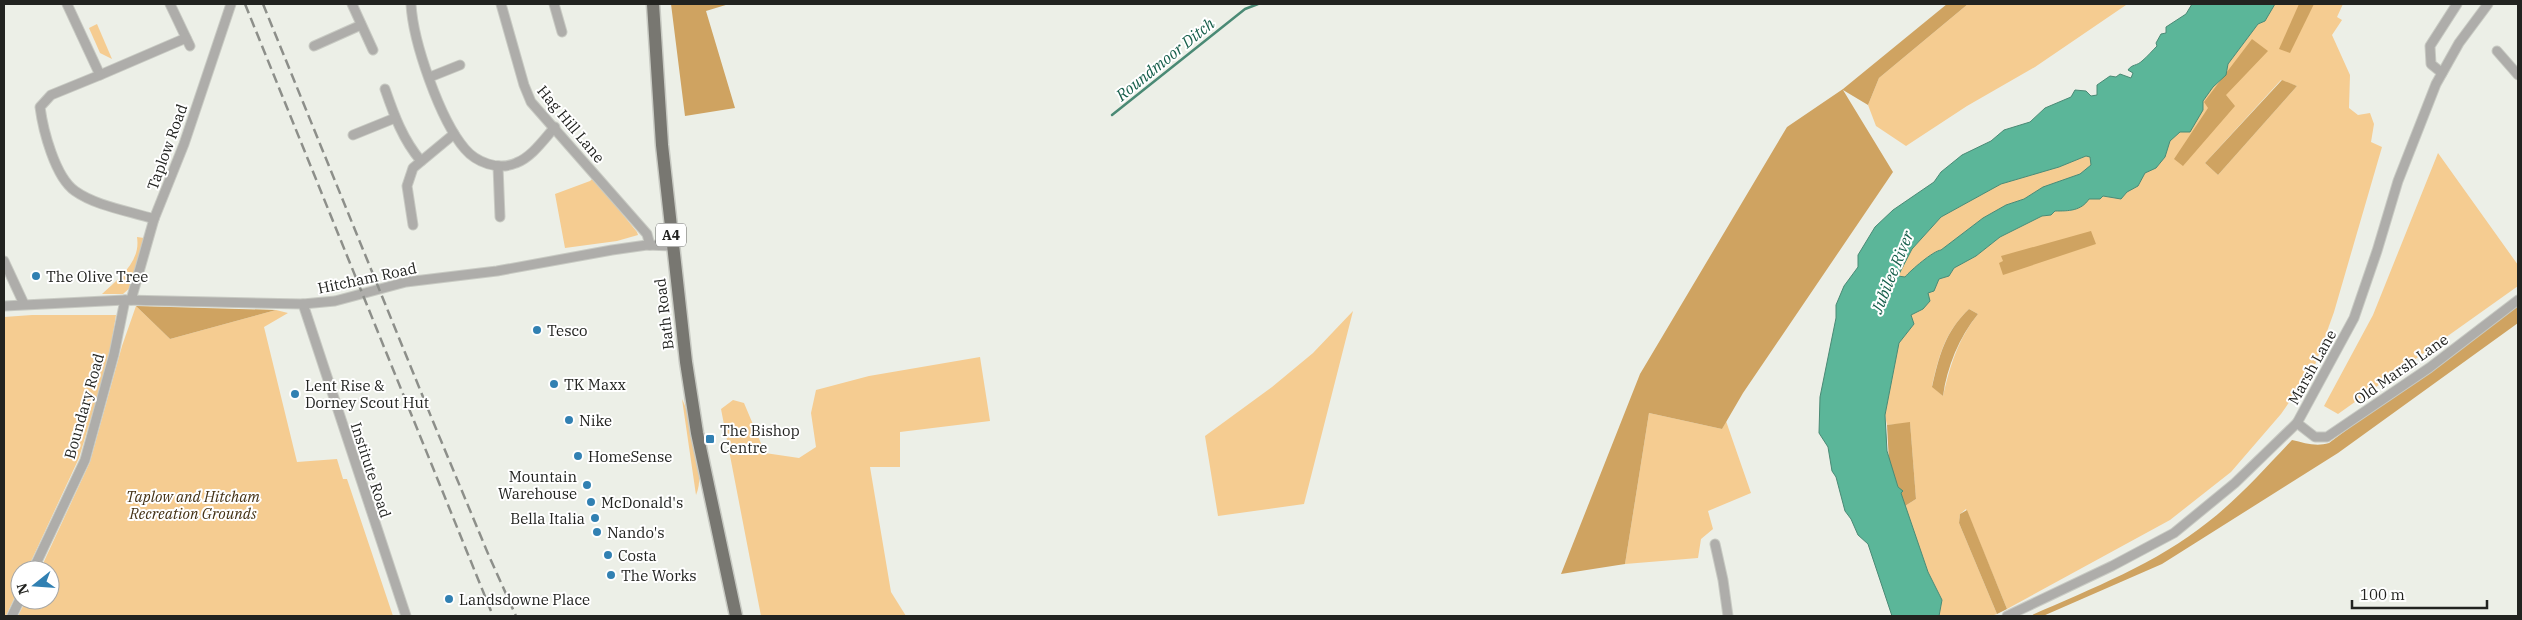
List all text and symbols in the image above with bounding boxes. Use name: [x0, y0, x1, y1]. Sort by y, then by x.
water label: Roundmoor Ditch: [1111, 13, 1218, 105]
street label: Hag Hill Lane: [533, 81, 609, 167]
street label: Taplow Road: [143, 101, 191, 193]
road number: A4: [656, 224, 686, 246]
water label: Jubilee River: [1866, 227, 1918, 317]
street label: Hitcham Road: [316, 258, 418, 298]
place label: The Olive Tree: [46, 267, 148, 286]
marker: The Olive Tree: [30, 270, 42, 282]
street label: Bath Road: [650, 277, 678, 351]
place label: Tesco: [547, 321, 588, 340]
marker: Tesco: [531, 324, 543, 336]
street label: Marsh Lane: [2284, 326, 2340, 408]
street label: Old Marsh Lane: [2350, 329, 2452, 409]
street label: Boundary Road: [60, 351, 108, 461]
place label: TK Maxx: [564, 375, 626, 394]
place label: Lent Rise & Dorney Scout Hut: [305, 376, 429, 412]
marker: TK Maxx: [548, 378, 560, 390]
marker: Lent Rise & Dorney Scout Hut: [289, 388, 301, 400]
place label: Nike: [579, 411, 612, 430]
marker: Nike: [563, 414, 575, 426]
street label: Institute Road: [347, 420, 395, 520]
place label: The Bishop Centre: [720, 421, 800, 457]
marker: The Bishop Centre: [704, 433, 716, 445]
place label: HomeSense: [588, 447, 672, 466]
marker: HomeSense: [572, 450, 584, 462]
place label: Mountain Warehouse: [498, 467, 577, 503]
marker: Mountain Warehouse: [581, 479, 593, 491]
park label: Taplow and Hitcham Recreation Grounds: [126, 487, 260, 523]
place label: McDonald's: [601, 493, 683, 512]
marker: McDonald's: [585, 496, 597, 508]
place label: Bella Italia: [510, 509, 585, 528]
marker: Bella Italia: [589, 512, 601, 524]
place label: Nando's: [607, 523, 665, 542]
marker: Nando's: [591, 526, 603, 538]
place label: Costa: [618, 546, 657, 565]
marker: Costa: [602, 549, 614, 561]
north arrow: [10, 560, 60, 610]
place label: The Works: [621, 566, 697, 585]
marker: The Works: [605, 569, 617, 581]
scale bar: [2352, 578, 2487, 610]
text: N: [12, 581, 33, 597]
text: 100 m: [2360, 585, 2405, 604]
place label: Landsdowne Place: [459, 590, 590, 609]
marker: Landsdowne Place: [443, 593, 455, 605]

